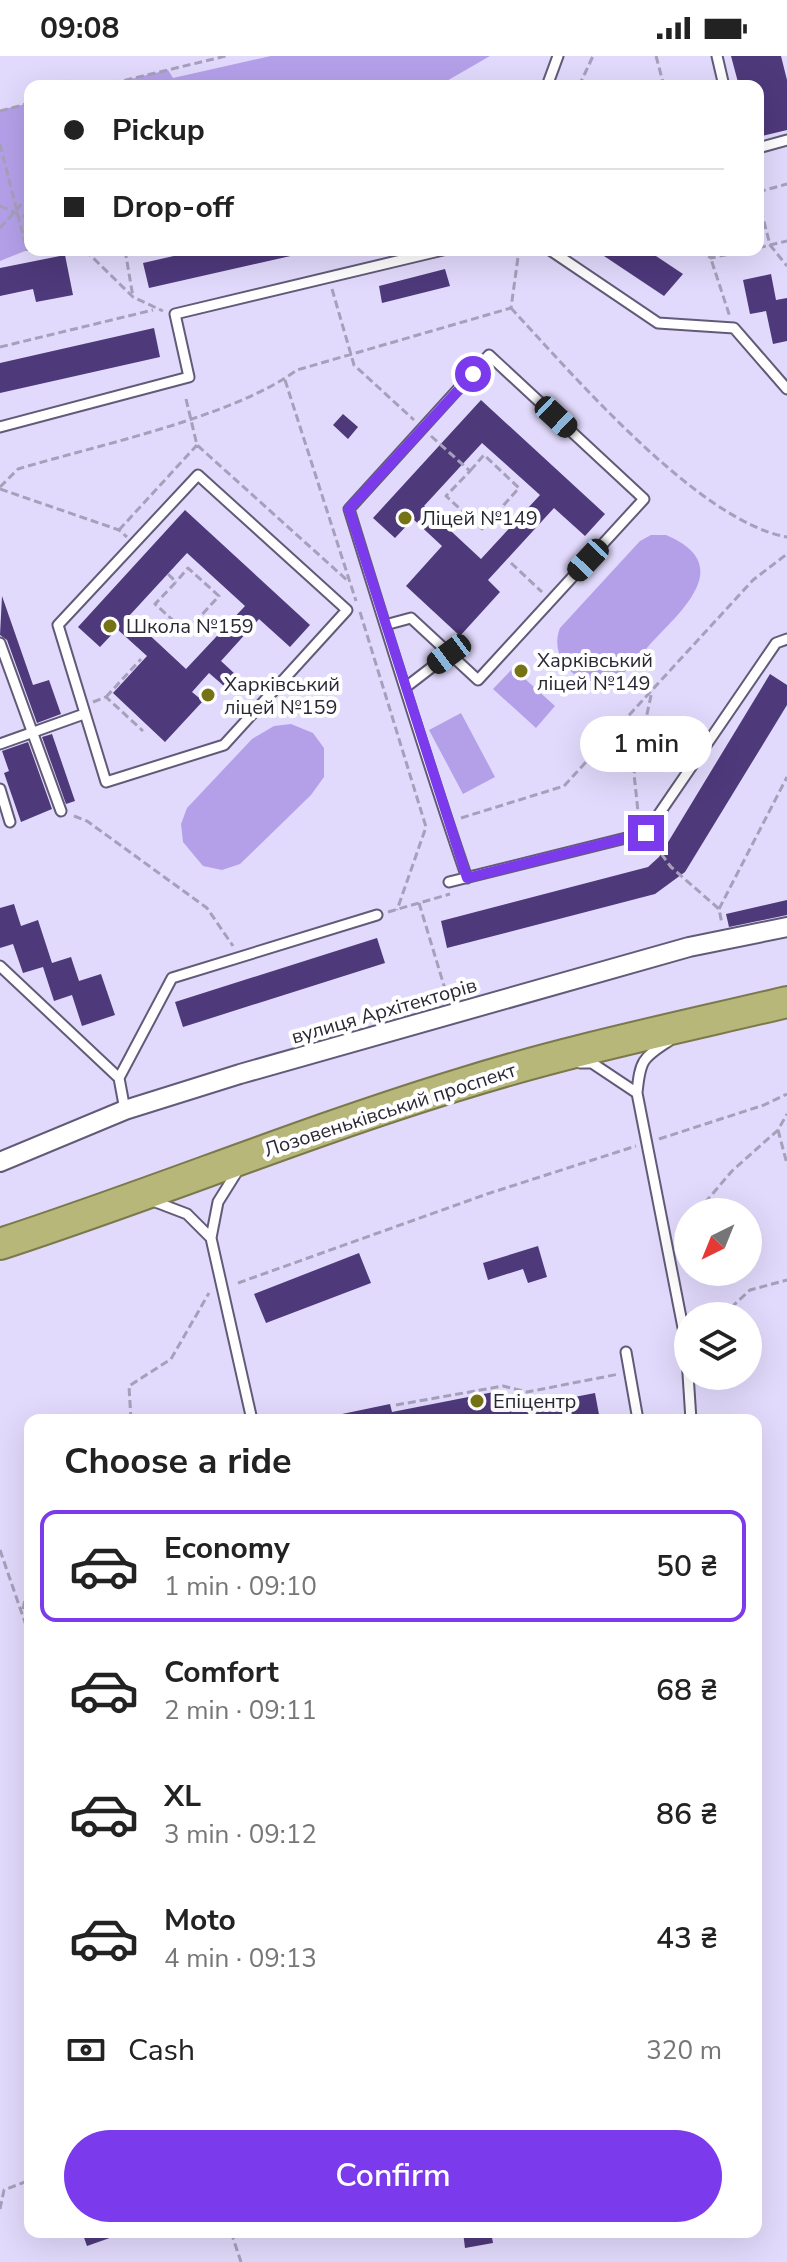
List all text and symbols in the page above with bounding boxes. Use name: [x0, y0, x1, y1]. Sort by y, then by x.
text: 09:08: [40, 8, 119, 49]
text: Pickup: [112, 110, 205, 151]
text: Drop-off: [112, 187, 234, 228]
route start: [455, 356, 491, 392]
car: [530, 392, 582, 442]
place label: Ліцей №149: [421, 505, 538, 532]
marker: Ліцей №149: [396, 509, 414, 527]
car: [563, 534, 613, 586]
place label: Школа №159: [126, 613, 254, 640]
marker: Школа №159: [101, 617, 119, 635]
car: [423, 630, 475, 678]
place label: Харківський ліцей №149: [537, 647, 653, 697]
marker: Харківський ліцей №149: [512, 662, 530, 680]
place label: Харківський ліцей №159: [224, 671, 340, 721]
marker: Харківський ліцей №159: [199, 686, 217, 704]
callout: 1 min: [580, 717, 712, 773]
text: 1 min: [613, 726, 679, 761]
route end: [628, 815, 664, 851]
street label: вулиця Архітекторів: [288, 972, 480, 1050]
street label: Лозовеньківський проспект: [261, 1056, 520, 1164]
north arrow: [674, 1198, 762, 1286]
map controls: [674, 1198, 762, 1390]
button: layers: [674, 1302, 762, 1390]
place label: Епіцентр: [493, 1388, 576, 1415]
marker: Епіцентр: [468, 1392, 486, 1410]
text: Choose a ride: [64, 1437, 292, 1486]
text: Economy: [164, 1528, 290, 1569]
icon: car: [68, 1530, 140, 1602]
text: 50 ₴: [656, 1546, 718, 1587]
text: 1 min · 09:10: [164, 1569, 317, 1604]
text: Comfort: [164, 1652, 279, 1693]
icon: car: [68, 1654, 140, 1726]
text: 68 ₴: [656, 1670, 718, 1711]
text: 2 min · 09:11: [164, 1693, 317, 1728]
text: XL: [164, 1776, 201, 1817]
icon: car: [68, 1778, 140, 1850]
text: 86 ₴: [656, 1794, 718, 1835]
text: 3 min · 09:12: [164, 1817, 317, 1852]
text: Moto: [164, 1900, 236, 1941]
icon: car: [68, 1902, 140, 1974]
text: 43 ₴: [656, 1918, 718, 1959]
text: 4 min · 09:13: [164, 1941, 317, 1976]
icon: cash: [64, 2028, 108, 2072]
text: Cash: [128, 2030, 195, 2071]
text: 320 m: [646, 2033, 722, 2068]
button: Confirm: [64, 2130, 722, 2222]

